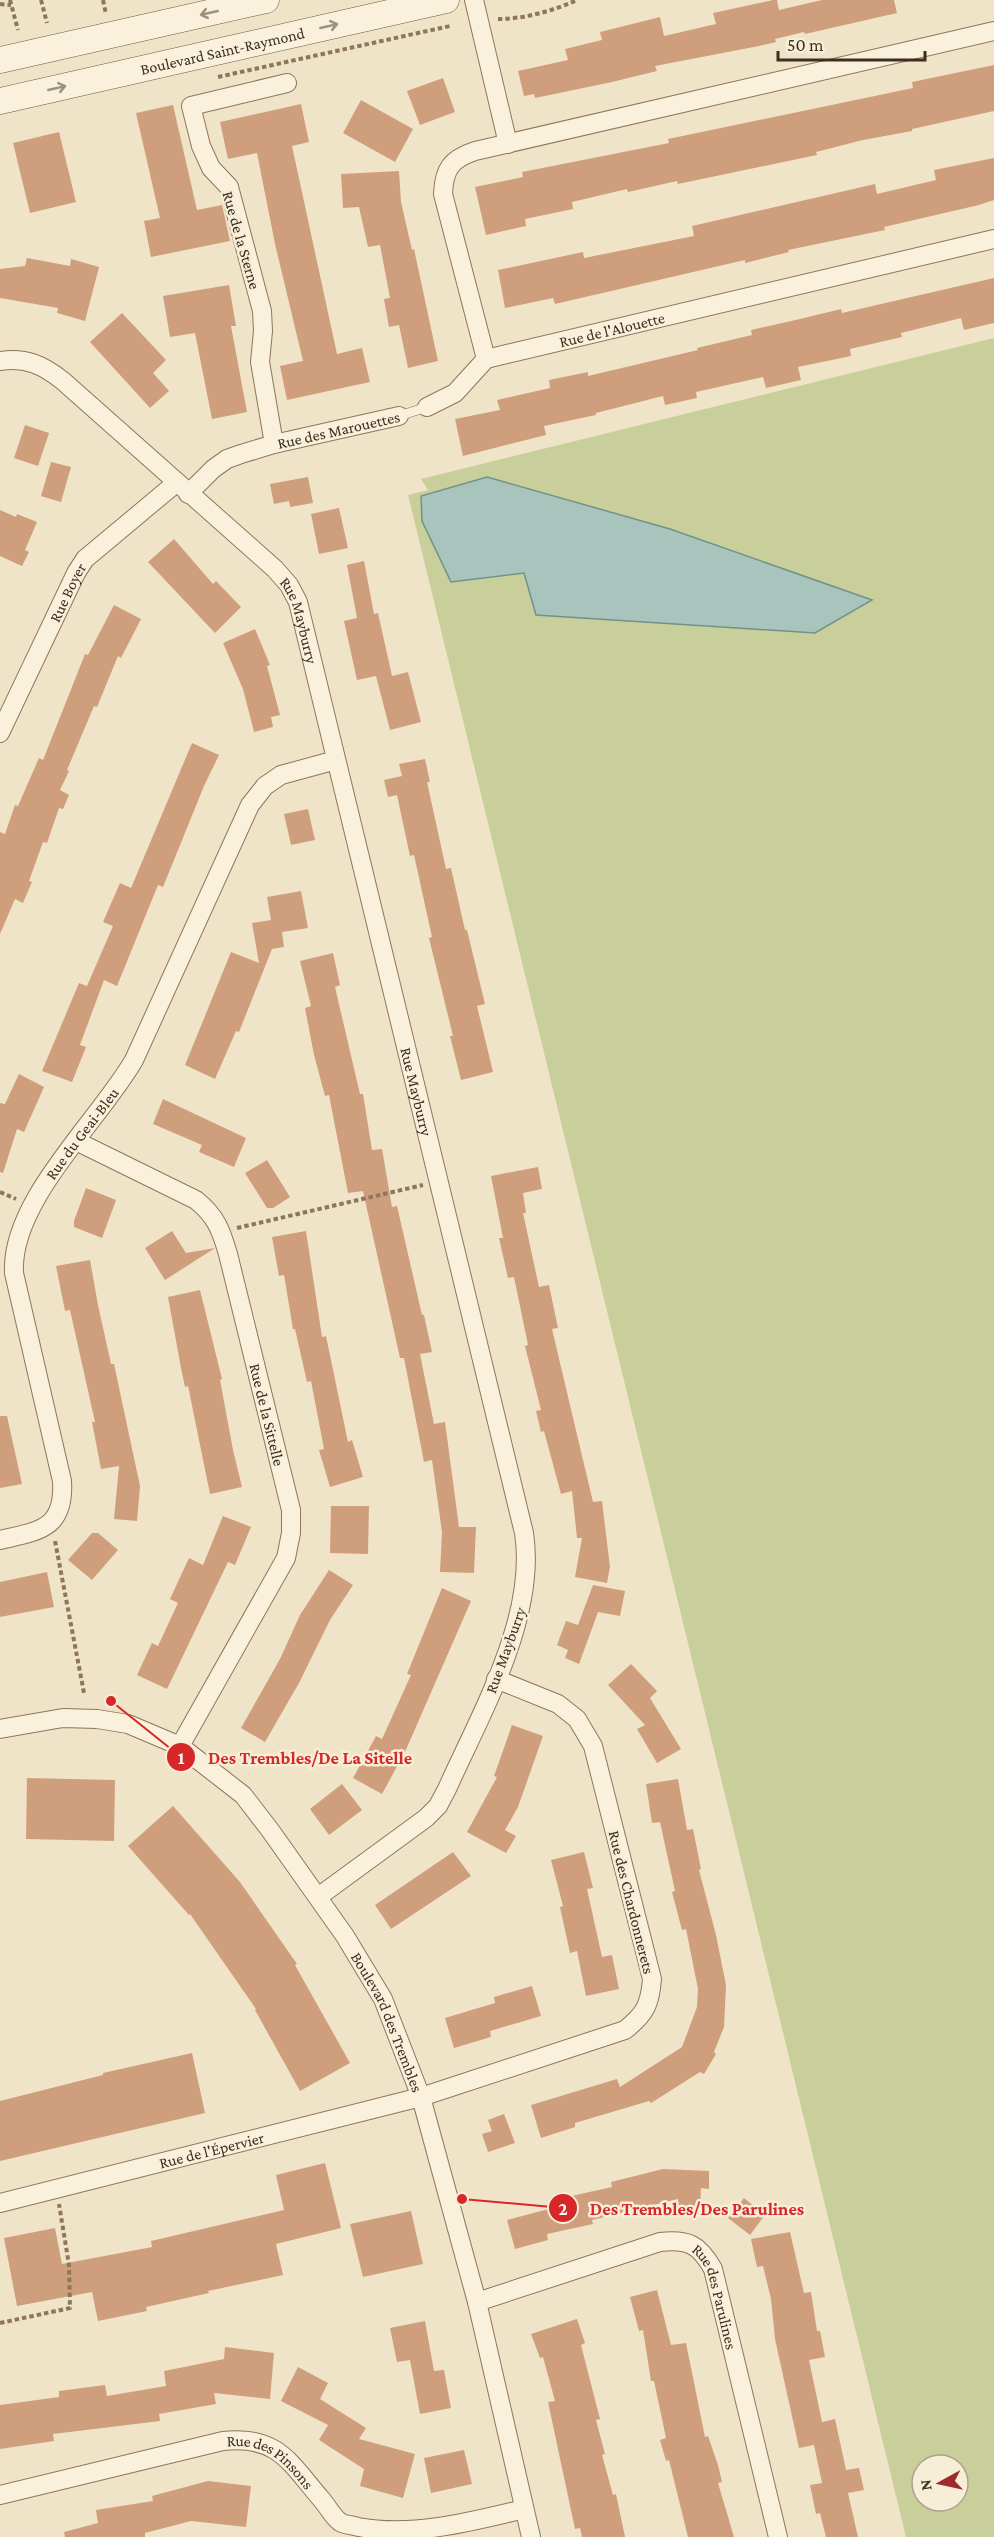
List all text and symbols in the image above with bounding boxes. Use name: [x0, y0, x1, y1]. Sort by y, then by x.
one-way arrow: [200, 8, 219, 19]
one-way arrow: [319, 20, 338, 32]
street label: Boulevard Saint-Raymond: [139, 24, 307, 78]
scale bar: [778, 24, 925, 62]
text: 50 m: [787, 35, 824, 55]
one-way arrow: [47, 82, 66, 93]
street label: Rue de la Sterne: [219, 189, 264, 291]
street label: Rue de l'Alouette: [558, 309, 666, 350]
street label: Rue des Marouettes: [276, 408, 402, 452]
street label: Rue Boyer: [46, 559, 90, 625]
street label: Rue Mayburry: [277, 573, 321, 666]
street label: Rue Mayburry: [397, 1046, 435, 1138]
street label: Rue du Geai-Bleu: [42, 1084, 122, 1183]
street label: Rue de la Sittelle: [246, 1362, 288, 1468]
street label: Rue Mayburry: [482, 1604, 530, 1696]
callout: Des Trembles/De La Sitelle: [166, 1739, 424, 1775]
text: 1: [178, 1748, 185, 1768]
text: Des Trembles/De La Sitelle: [208, 1748, 412, 1768]
street label: Rue des Chardonnerets: [605, 1829, 658, 1976]
street label: Boulevard des Trembles: [348, 1949, 426, 2094]
street label: Rue de l'Épervier: [157, 2129, 266, 2172]
callout: Des Trembles/Des Parulines: [548, 2190, 816, 2226]
text: 2: [558, 2199, 568, 2219]
text: Des Trembles/Des Parulines: [590, 2199, 804, 2219]
street label: Rue des Parulines: [689, 2240, 740, 2351]
street label: Rue des Pinsons: [226, 2432, 317, 2492]
north arrow: [910, 2453, 970, 2513]
text: N: [916, 2478, 935, 2492]

